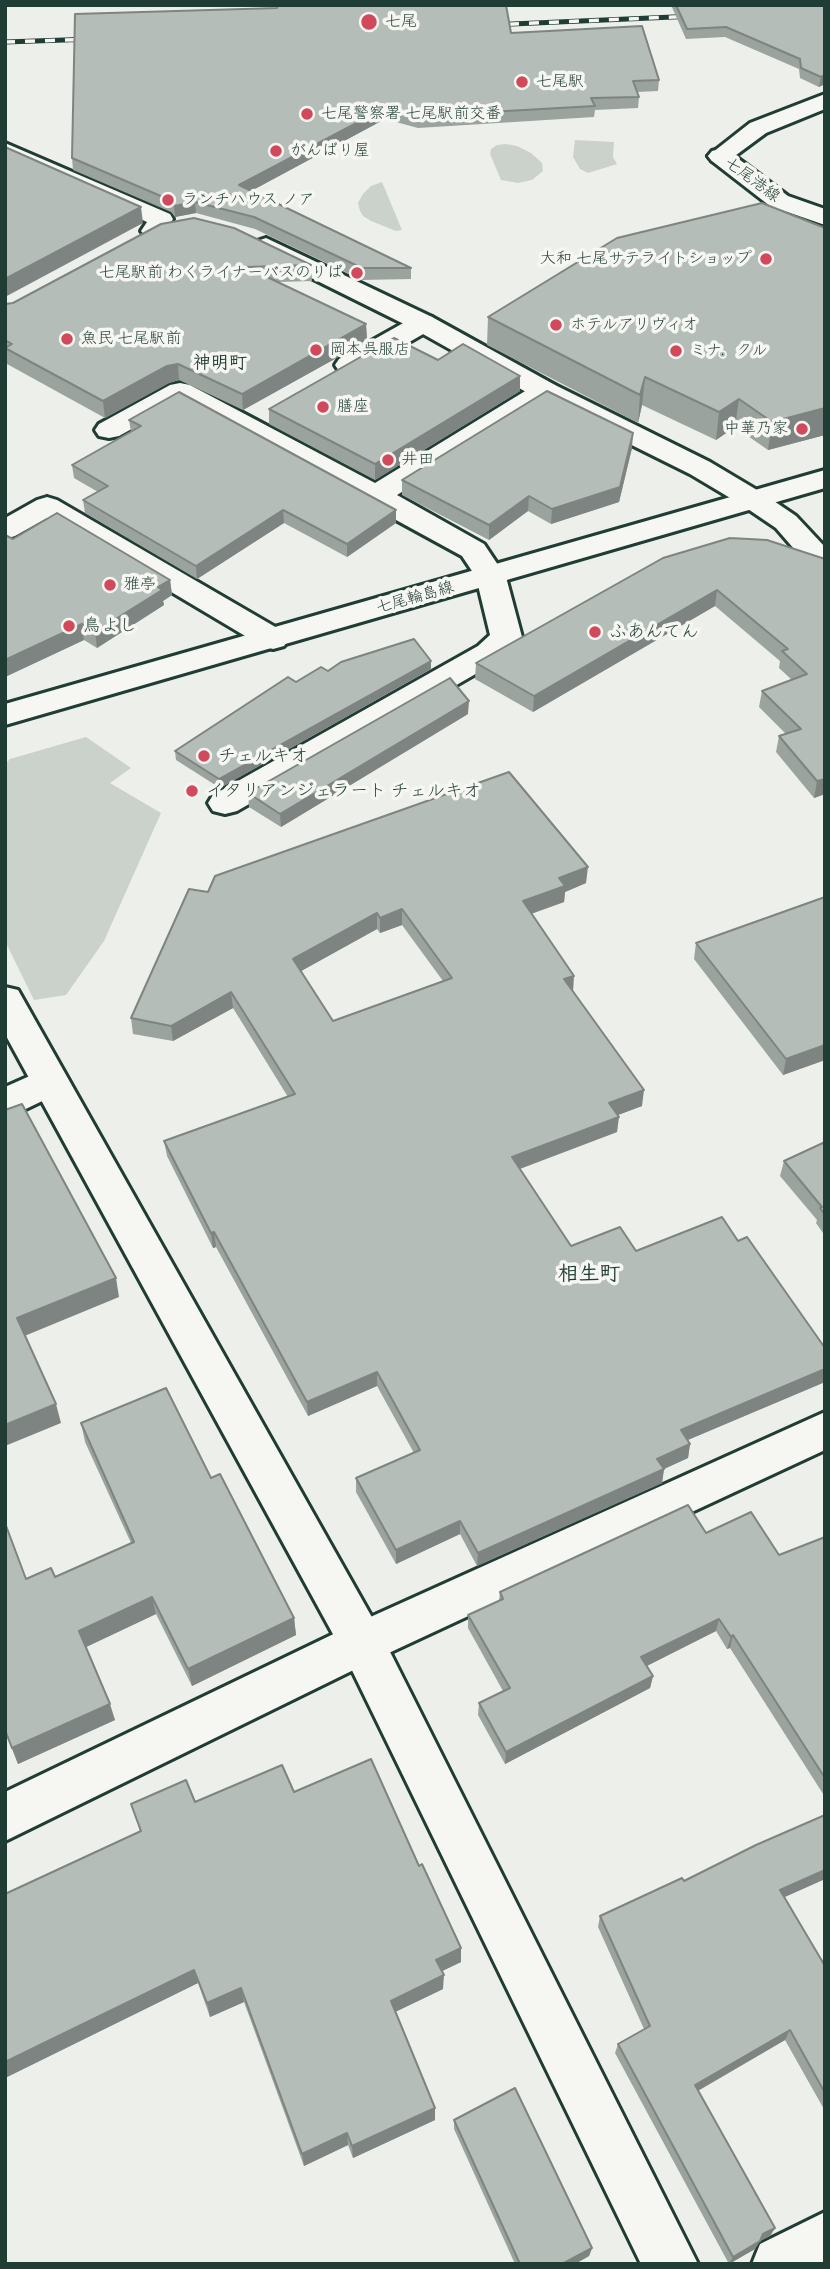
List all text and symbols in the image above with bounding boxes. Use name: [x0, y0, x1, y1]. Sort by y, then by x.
marker: 七尾: [359, 12, 379, 32]
place label: 七尾: [385, 12, 417, 32]
place label: 七尾駅: [536, 72, 584, 92]
marker: 七尾駅: [514, 74, 530, 90]
place label: 七尾警察署 七尾駅前交番: [321, 104, 501, 124]
marker: 七尾警察署 七尾駅前交番: [299, 106, 315, 122]
place label: がんばり屋: [290, 141, 370, 161]
marker: がんばり屋: [268, 143, 284, 159]
street label: 七尾港線: [720, 153, 784, 207]
place label: ランチハウス ノア: [182, 190, 314, 210]
marker: ランチハウス ノア: [160, 192, 176, 208]
place label: 大和 七尾サテライトショップ: [540, 249, 752, 269]
marker: 大和 七尾サテライトショップ: [758, 251, 774, 267]
place label: 七尾駅前 わくライナーバスのりば: [99, 263, 343, 283]
marker: 七尾駅前 わくライナーバスのりば: [349, 265, 365, 281]
place label: ホテルアリヴィオ: [570, 315, 698, 335]
marker: ホテルアリヴィオ: [548, 317, 564, 333]
place label: 魚民 七尾駅前: [81, 329, 181, 349]
marker: 魚民 七尾駅前: [59, 331, 75, 347]
place label: 岡本呉服店: [330, 340, 410, 360]
place label: ミナ．クル: [690, 341, 768, 361]
marker: 岡本呉服店: [308, 342, 324, 358]
marker: ミナ．クル: [668, 343, 684, 359]
district label: 神明町: [193, 352, 247, 374]
place label: 膳座: [337, 397, 369, 417]
marker: 膳座: [315, 399, 331, 415]
place label: 中華乃家: [724, 419, 788, 439]
marker: 中華乃家: [794, 421, 810, 437]
place label: 井田: [402, 450, 434, 470]
marker: 井田: [380, 452, 396, 468]
place label: 雅亭: [124, 575, 156, 595]
marker: 雅亭: [102, 577, 118, 593]
street label: 七尾輪島線: [374, 578, 456, 618]
place label: 鳥よし: [83, 615, 137, 637]
marker: 鳥よし: [61, 618, 77, 634]
place label: ふあんてん: [609, 621, 699, 643]
marker: ふあんてん: [587, 624, 603, 640]
place label: チェルキオ: [218, 745, 308, 767]
marker: チェルキオ: [196, 748, 212, 764]
place label: イタリアンジェラート チェルキオ: [206, 780, 481, 802]
marker: イタリアンジェラート チェルキオ: [184, 783, 200, 799]
district label: 相生町: [558, 1262, 620, 1288]

